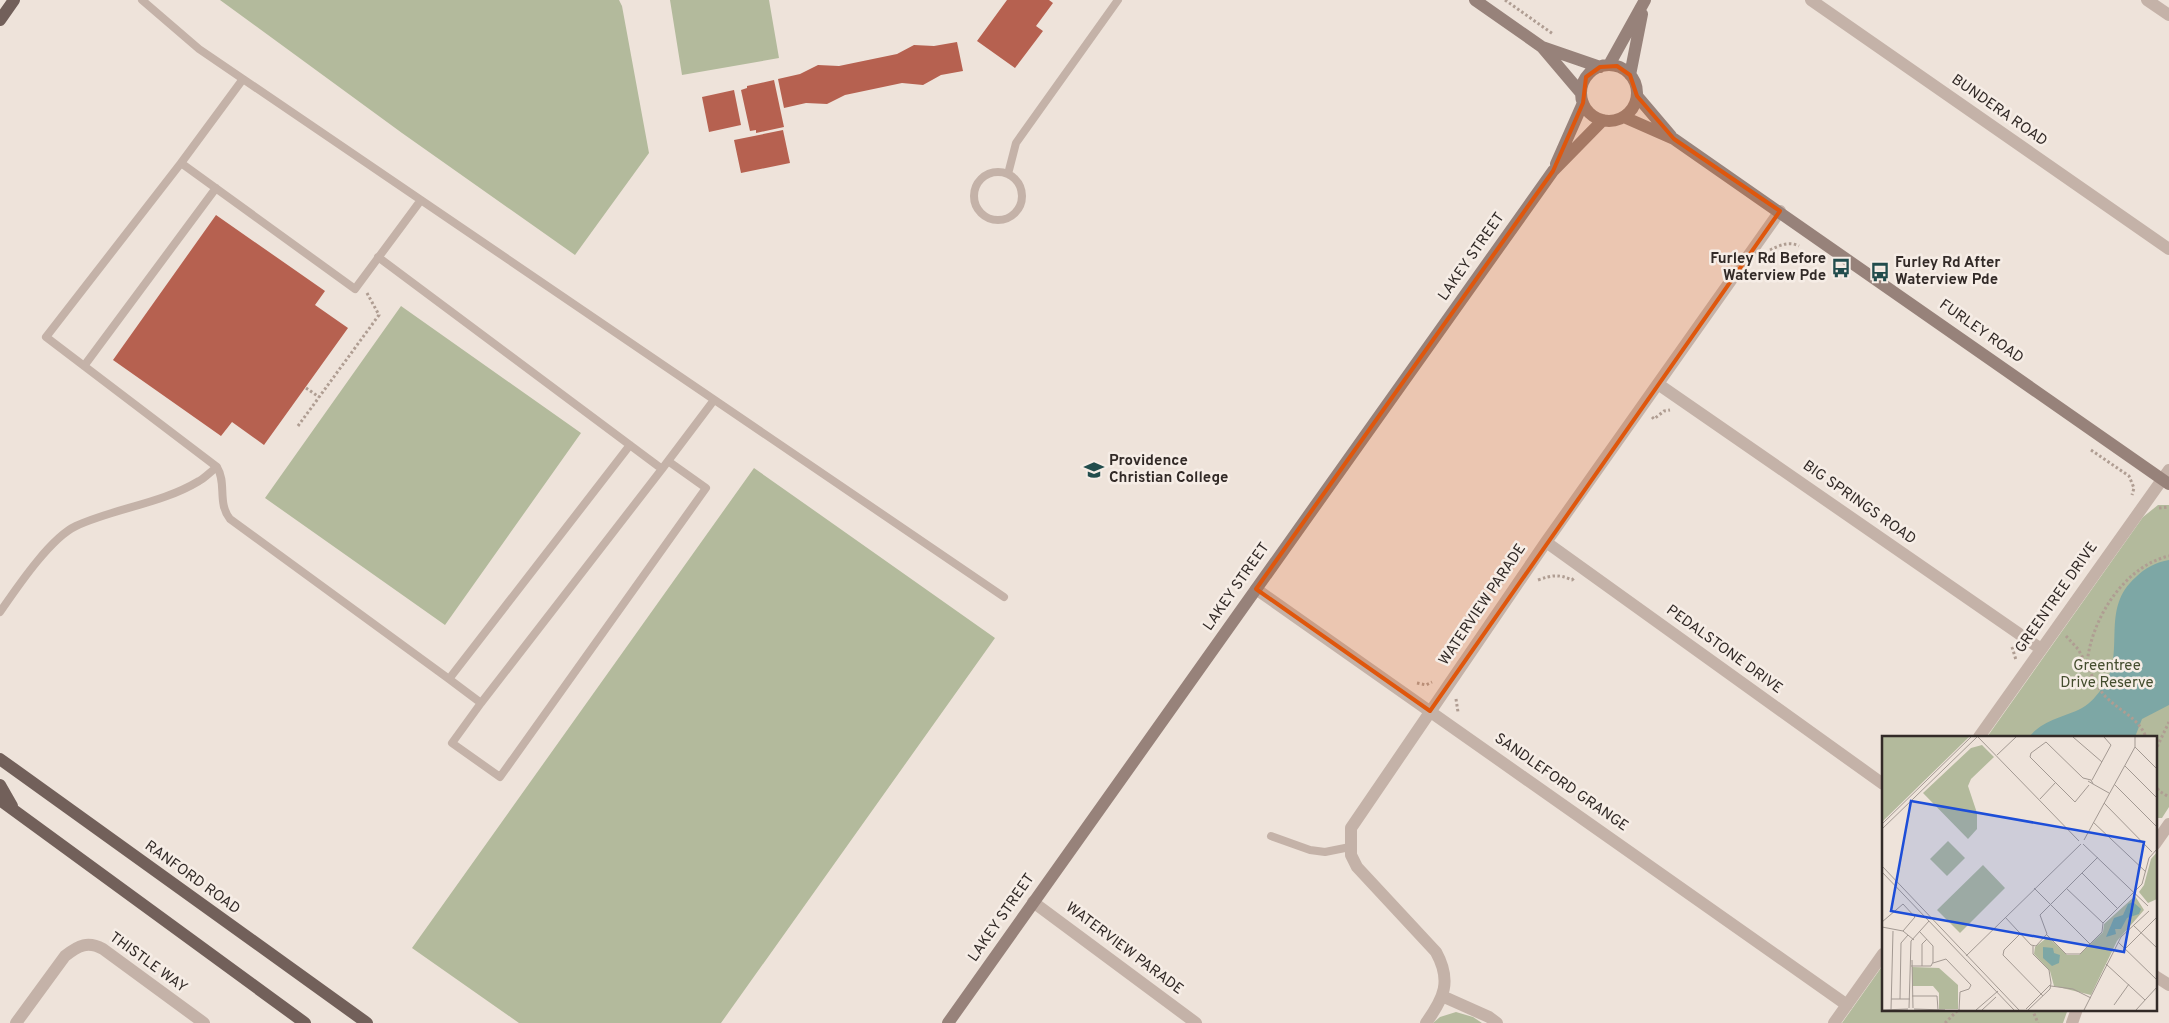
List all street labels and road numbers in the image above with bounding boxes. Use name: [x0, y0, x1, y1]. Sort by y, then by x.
street label: BUNDERA ROAD: [1947, 71, 2051, 151]
street label: LAKEY STREET: [1434, 209, 1510, 305]
street label: FURLEY ROAD: [1935, 296, 2027, 368]
street label: BIG SPRINGS ROAD: [1799, 457, 1919, 549]
street label: LAKEY STREET: [1199, 539, 1275, 635]
street label: GREENTREE DRIVE: [2012, 539, 2103, 657]
street label: WATERVIEW PARADE: [1435, 541, 1531, 669]
street label: PEDALSTONE DRIVE: [1662, 601, 1786, 699]
street label: SANDLEFORD GRANGE: [1490, 730, 1632, 836]
street label: RANFORD ROAD: [141, 837, 243, 919]
street label: LAKEY STREET: [964, 870, 1040, 966]
street label: WATERVIEW PARADE: [1061, 899, 1187, 1000]
street label: THISTLE WAY: [105, 928, 191, 998]

